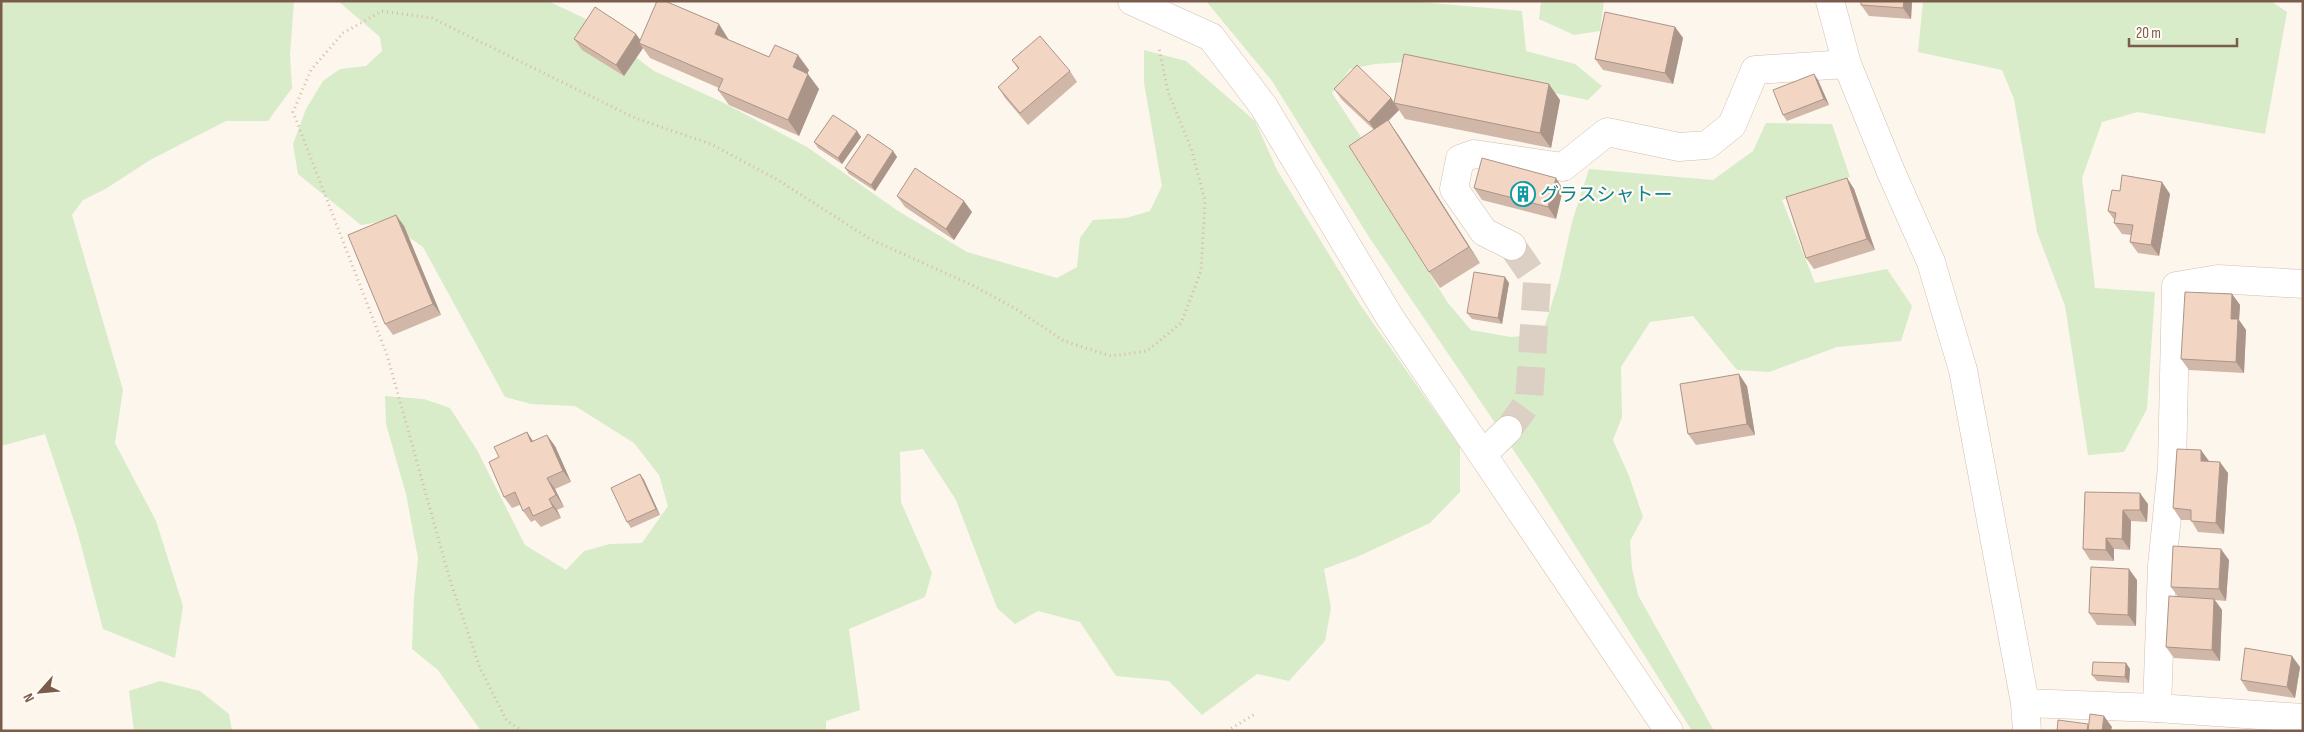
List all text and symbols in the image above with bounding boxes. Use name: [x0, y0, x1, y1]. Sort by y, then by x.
scale bar: [2129, 15, 2236, 47]
text: 20 m: [2136, 24, 2161, 43]
building icon: グラスシャトー: [1510, 181, 1536, 207]
place label: グラスシャトー: [1540, 184, 1673, 207]
north arrow: [15, 667, 65, 717]
text: N: [20, 690, 38, 705]

